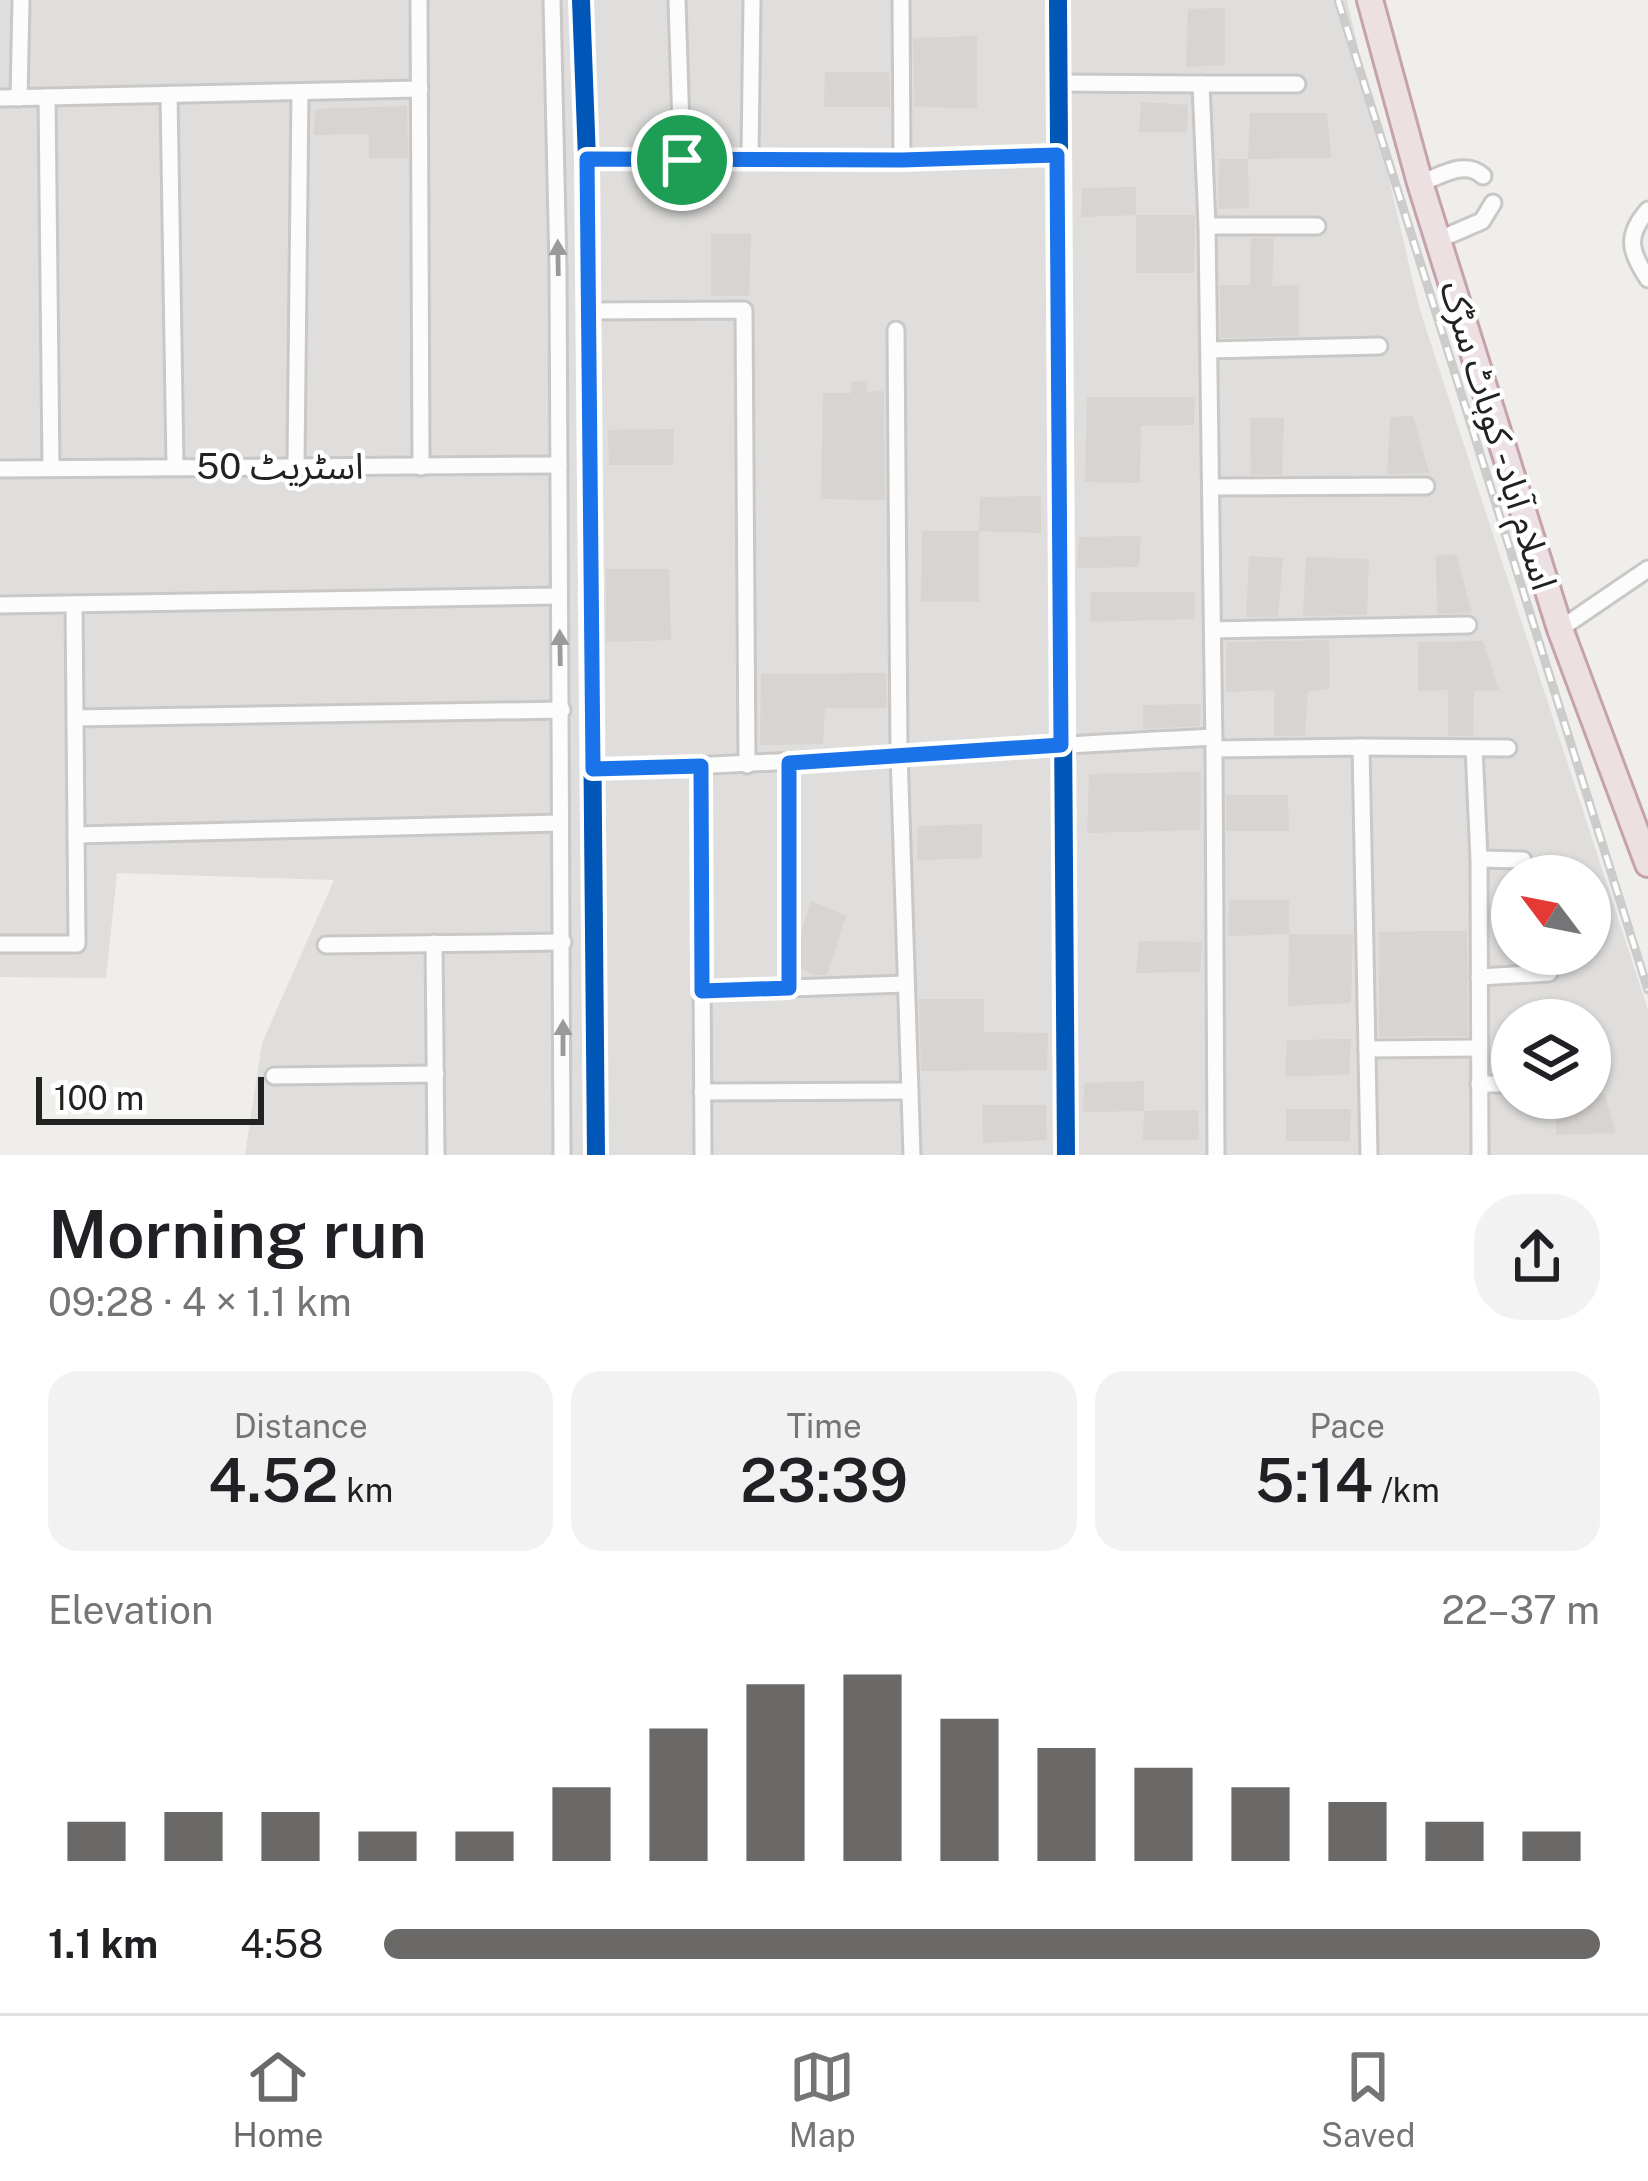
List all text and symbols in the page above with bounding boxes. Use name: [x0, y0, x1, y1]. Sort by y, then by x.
pin: [631, 109, 733, 211]
icon: arrive: [649, 127, 715, 193]
one-way arrow: [548, 238, 568, 276]
street label: اسلام آباد - کوہاٹ سڑک: [1425, 276, 1566, 596]
street label: اسٹریٹ 50: [196, 445, 364, 488]
one-way arrow: [551, 628, 570, 666]
north arrow: [1491, 855, 1611, 975]
map controls: [1491, 855, 1611, 1119]
button: layers: [1491, 999, 1611, 1119]
one-way arrow: [553, 1018, 573, 1056]
scale bar: [36, 1071, 264, 1124]
text: 100 m: [54, 1079, 144, 1117]
button: share: [1474, 1194, 1600, 1320]
text: Morning run: [48, 1195, 427, 1273]
text: 09:28 · 4 × 1.1 km: [48, 1279, 352, 1325]
text: Distance: [234, 1407, 368, 1445]
text: Time: [786, 1407, 862, 1445]
text: Pace: [1310, 1407, 1385, 1445]
text: 4.52: [208, 1445, 338, 1516]
text: 23:39: [740, 1445, 908, 1516]
text: 5:14: [1255, 1445, 1373, 1516]
text: km: [338, 1471, 393, 1509]
text: /km: [1373, 1471, 1440, 1509]
text: Elevation: [48, 1587, 214, 1633]
text: 22–37 m: [1441, 1587, 1600, 1633]
text: 1.1 km: [48, 1921, 158, 1967]
text: 4:58: [240, 1921, 324, 1967]
tab: Home: [233, 2044, 324, 2154]
tab: Map: [789, 2044, 856, 2154]
tab: Saved: [1321, 2044, 1415, 2154]

